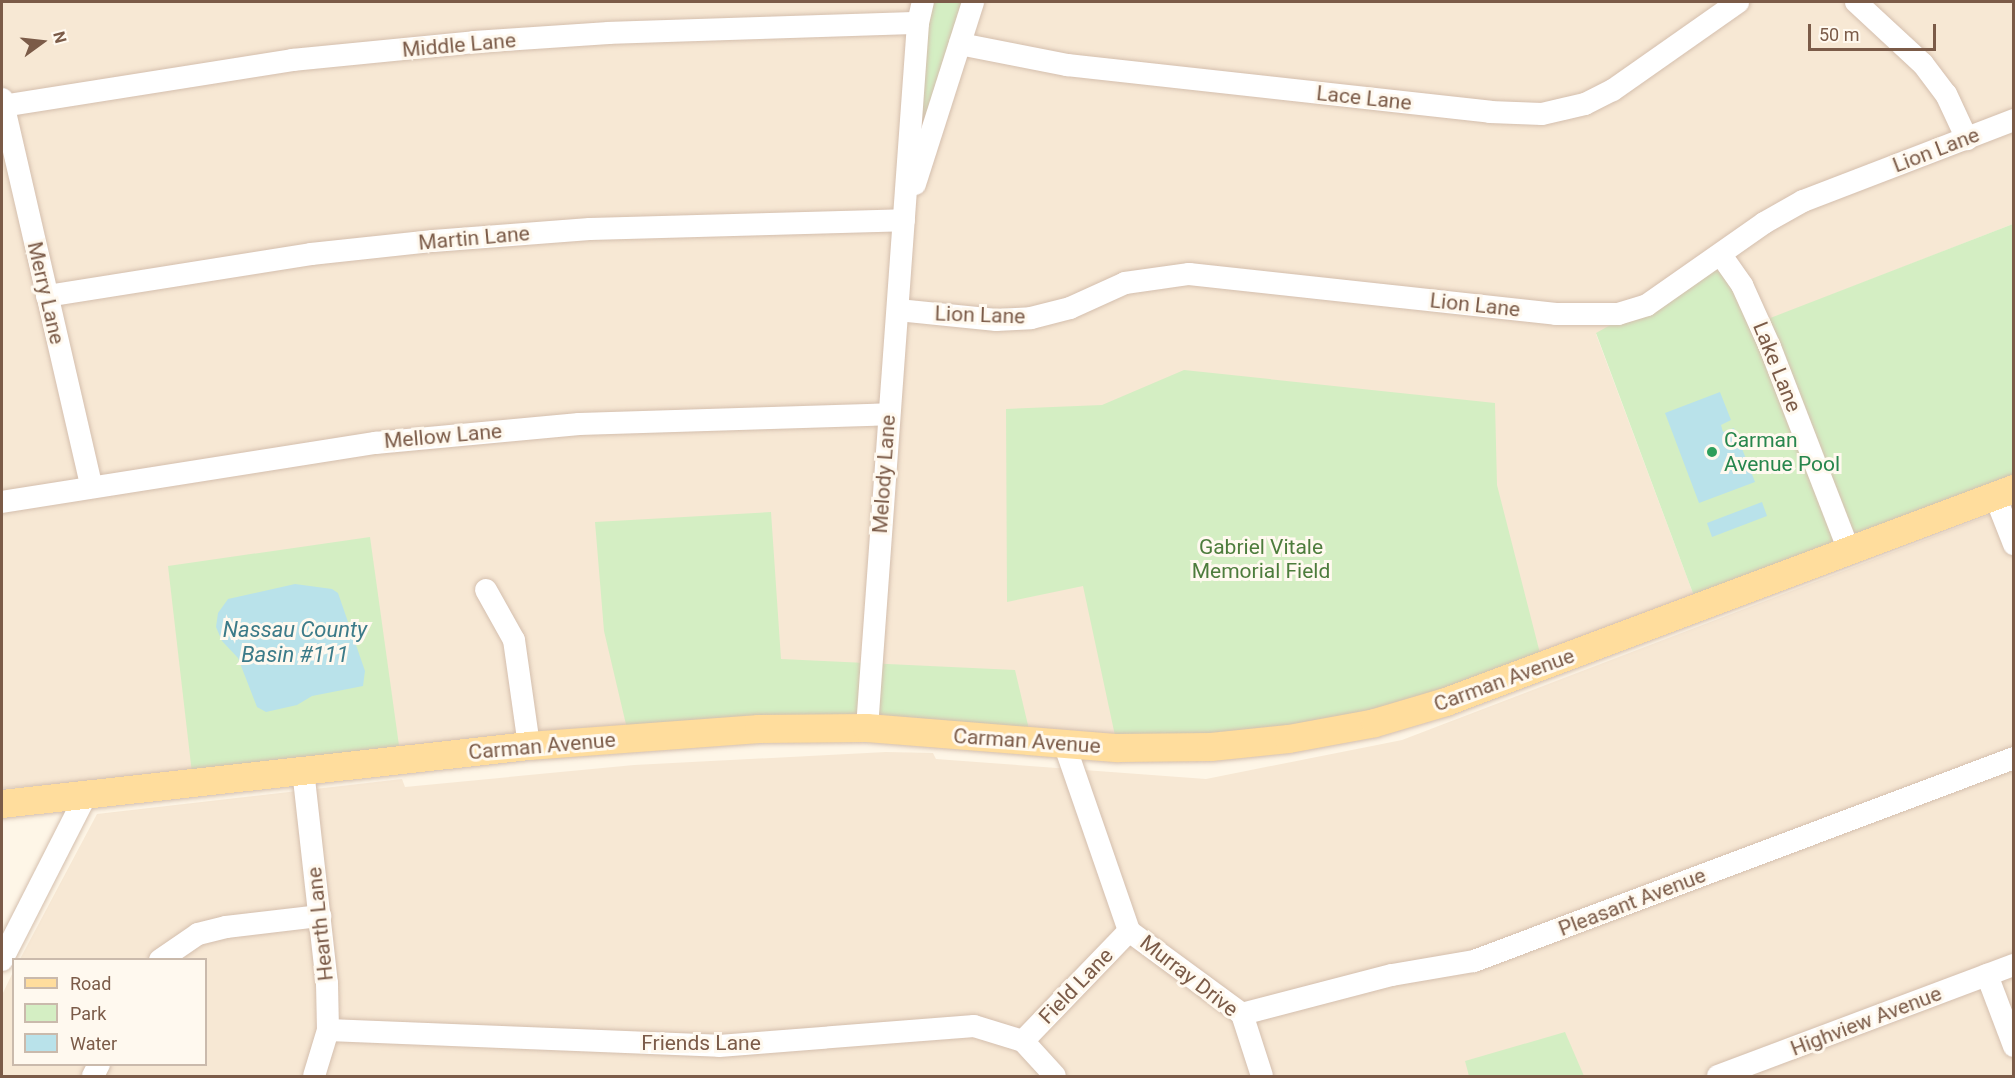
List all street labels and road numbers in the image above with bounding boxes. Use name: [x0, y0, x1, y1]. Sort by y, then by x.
street label: Middle Lane: [401, 27, 517, 63]
street label: Lace Lane: [1315, 80, 1413, 116]
street label: Lion Lane: [1889, 122, 1983, 178]
street label: Martin Lane: [417, 221, 531, 255]
street label: Merry Lane: [22, 239, 70, 347]
street label: Lion Lane: [1429, 288, 1521, 322]
street label: Lion Lane: [934, 301, 1026, 329]
street label: Lake Lane: [1748, 318, 1806, 416]
street label: Melody Lane: [867, 414, 901, 534]
street label: Mellow Lane: [383, 418, 503, 454]
street label: Carman Avenue: [1430, 643, 1578, 717]
street label: Carman Avenue: [953, 723, 1101, 759]
street label: Carman Avenue: [467, 727, 617, 765]
street label: Pleasant Avenue: [1555, 862, 1709, 942]
street label: Hearth Lane: [301, 866, 339, 982]
street label: Murray Drive: [1135, 930, 1243, 1022]
street label: Field Lane: [1034, 943, 1118, 1029]
street label: Highview Avenue: [1787, 981, 1945, 1061]
street label: Friends Lane: [641, 1030, 761, 1056]

